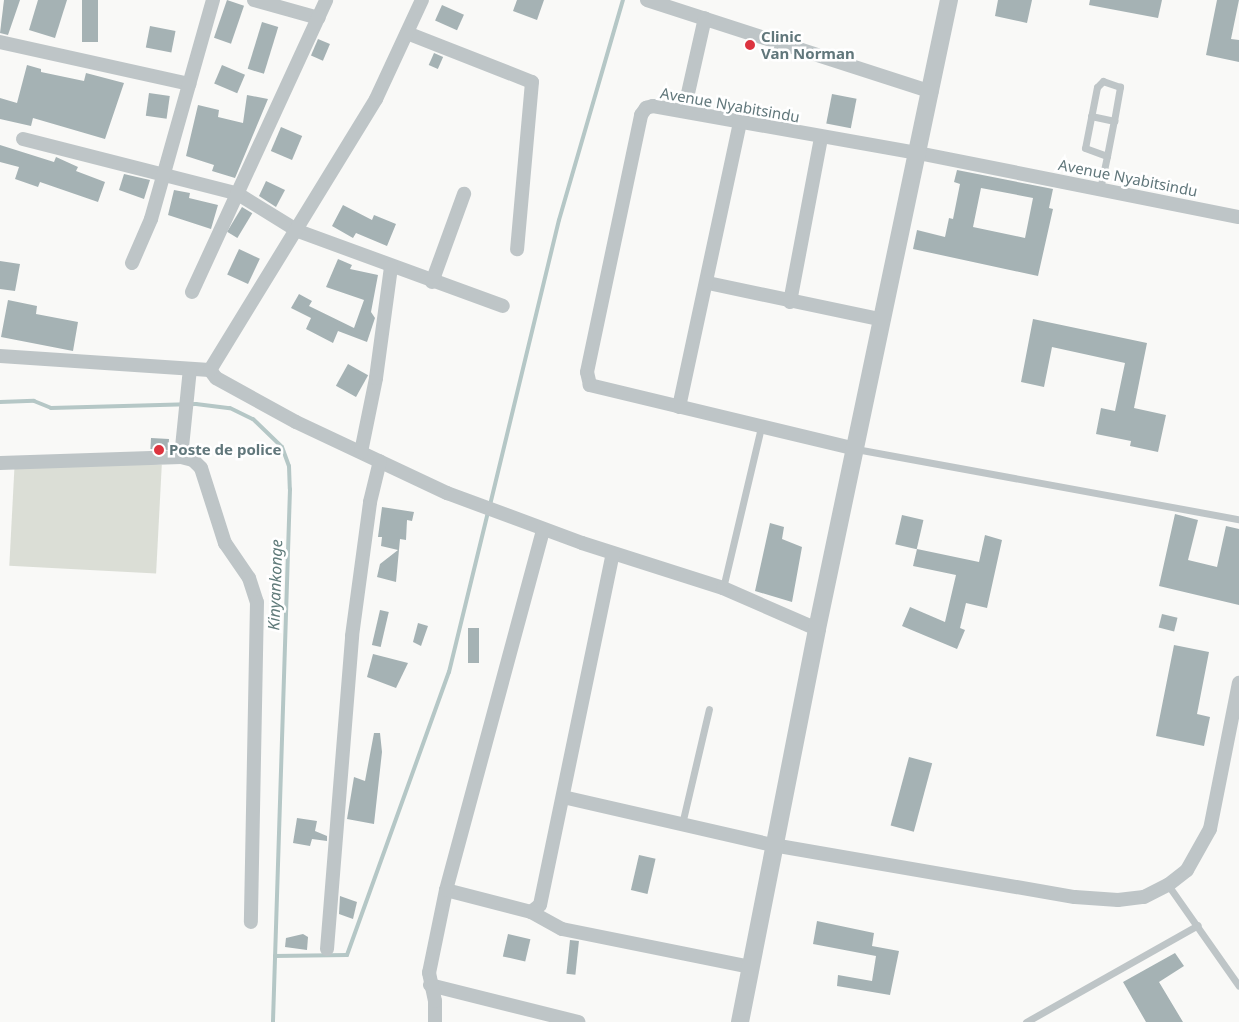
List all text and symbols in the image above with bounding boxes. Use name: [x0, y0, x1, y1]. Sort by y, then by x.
place label: Clinic Van Norman: [761, 27, 855, 62]
marker: Clinic Van Norman: [743, 38, 757, 52]
street label: Avenue Nyabitsindu: [659, 84, 801, 126]
street label: Avenue Nyabitsindu: [1057, 156, 1199, 200]
place label: Poste de police: [169, 441, 281, 459]
marker: Poste de police: [153, 444, 165, 456]
water label: Kinyankonge: [264, 539, 286, 631]

